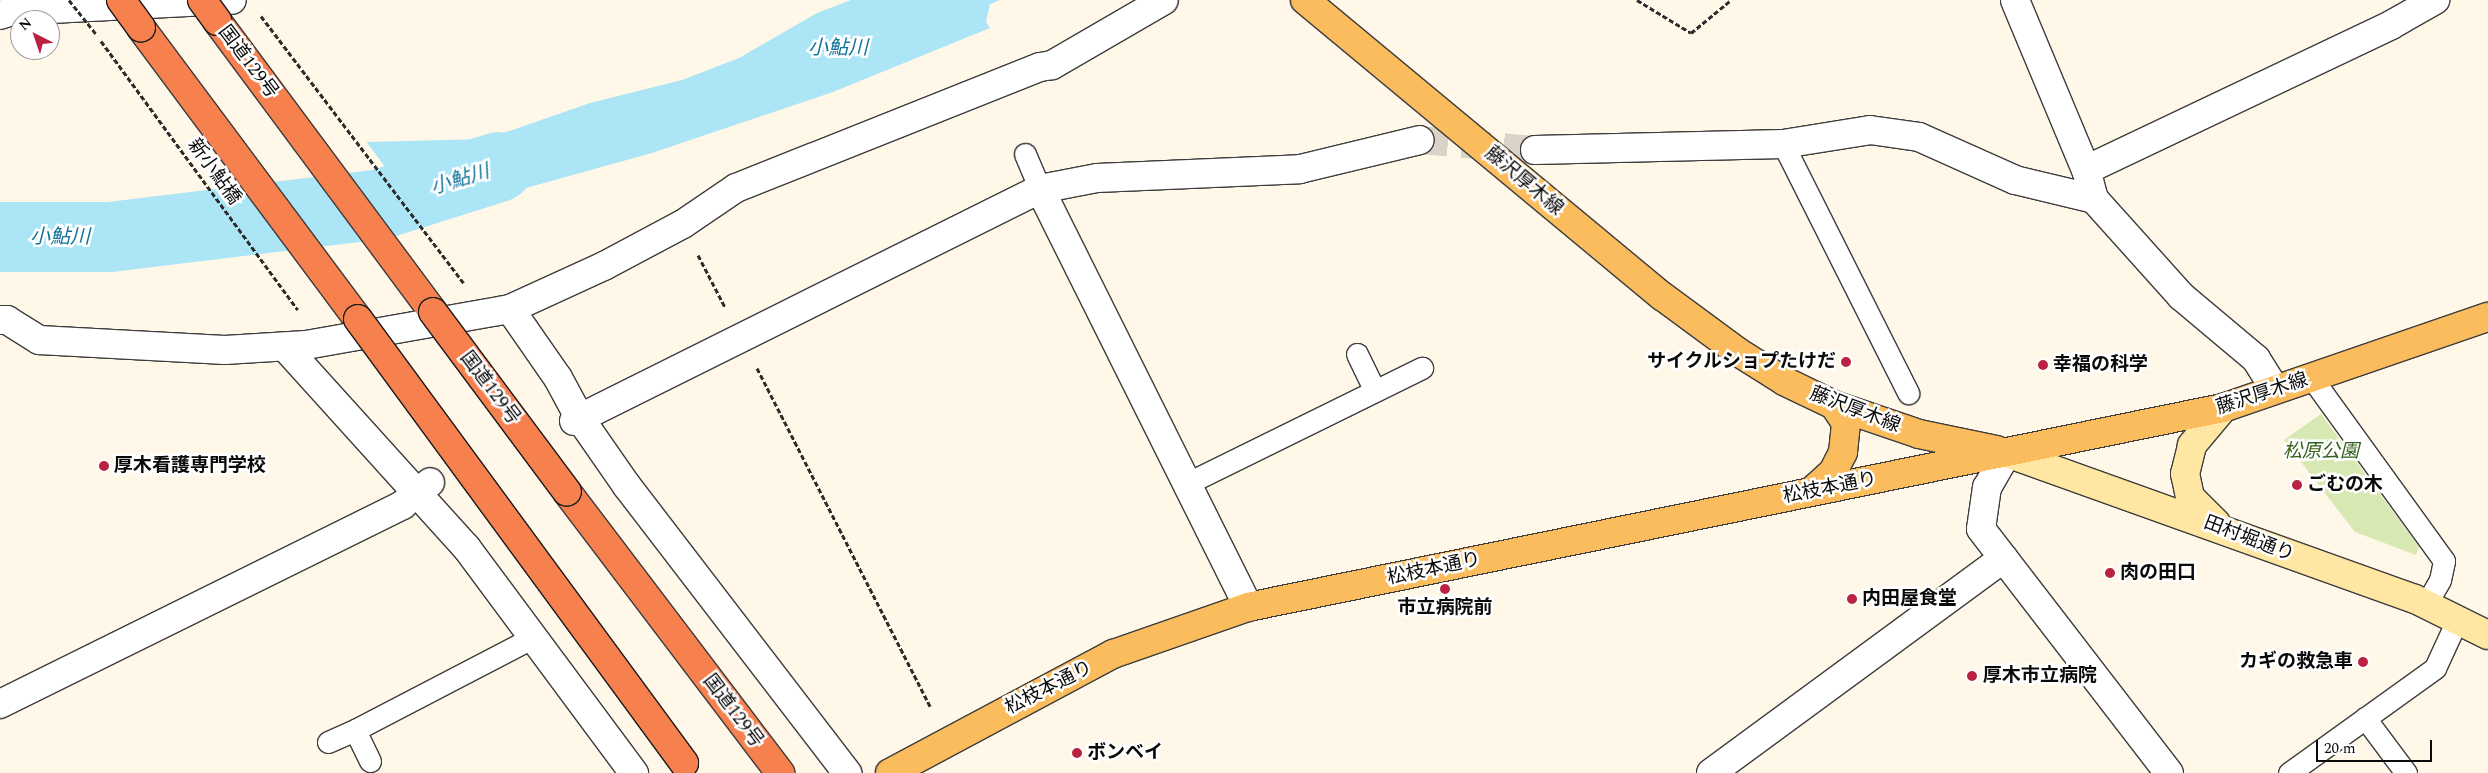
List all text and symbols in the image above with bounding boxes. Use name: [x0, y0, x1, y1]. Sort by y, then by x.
north arrow: [10, 10, 60, 60]
text: N: [14, 12, 37, 36]
street label: 国道129号: [213, 21, 283, 103]
water label: 小鮎川: [808, 36, 868, 60]
street label: 新小鮎橋: [182, 135, 246, 209]
street label: 藤沢厚木線: [1480, 142, 1568, 220]
water label: 小鮎川: [428, 160, 492, 200]
water label: 小鮎川: [30, 225, 90, 249]
street label: 国道129号: [455, 347, 525, 429]
place label: サイクルショプたけだ: [1646, 351, 1836, 373]
place label: 幸福の科学: [2053, 354, 2148, 376]
marker: サイクルショプたけだ: [1840, 356, 1852, 368]
marker: 幸福の科学: [2037, 359, 2049, 371]
street label: 藤沢厚木線: [2213, 368, 2311, 420]
street label: 藤沢厚木線: [1807, 382, 1903, 438]
park label: 松原公園: [2283, 441, 2359, 463]
place label: 厚木看護専門学校: [114, 455, 266, 477]
marker: 厚木看護専門学校: [98, 460, 110, 472]
street label: 松枝本通り: [1781, 468, 1879, 508]
place label: ごむの木: [2307, 474, 2383, 496]
marker: ごむの木: [2291, 479, 2303, 491]
street label: 田村堀通り: [2201, 511, 2297, 567]
street label: 松枝本通り: [1385, 548, 1483, 590]
place label: 肉の田口: [2120, 562, 2196, 584]
marker: 肉の田口: [2104, 567, 2116, 579]
marker: 市立病院前: [1439, 583, 1451, 595]
place label: 内田屋食堂: [1862, 588, 1957, 610]
marker: 内田屋食堂: [1846, 593, 1858, 605]
place label: 市立病院前: [1398, 597, 1492, 619]
place label: カギの救急車: [2239, 651, 2353, 673]
street label: 松枝本通り: [1002, 656, 1096, 720]
marker: カギの救急車: [2357, 656, 2369, 668]
place label: 厚木市立病院: [1983, 665, 2097, 687]
marker: 厚木市立病院: [1965, 669, 1979, 683]
street label: 国道129号: [698, 670, 768, 752]
scale bar: [2318, 730, 2434, 762]
text: 20 m: [2324, 737, 2356, 760]
place label: ボンベイ: [1087, 742, 1163, 764]
marker: ボンベイ: [1071, 747, 1083, 759]

